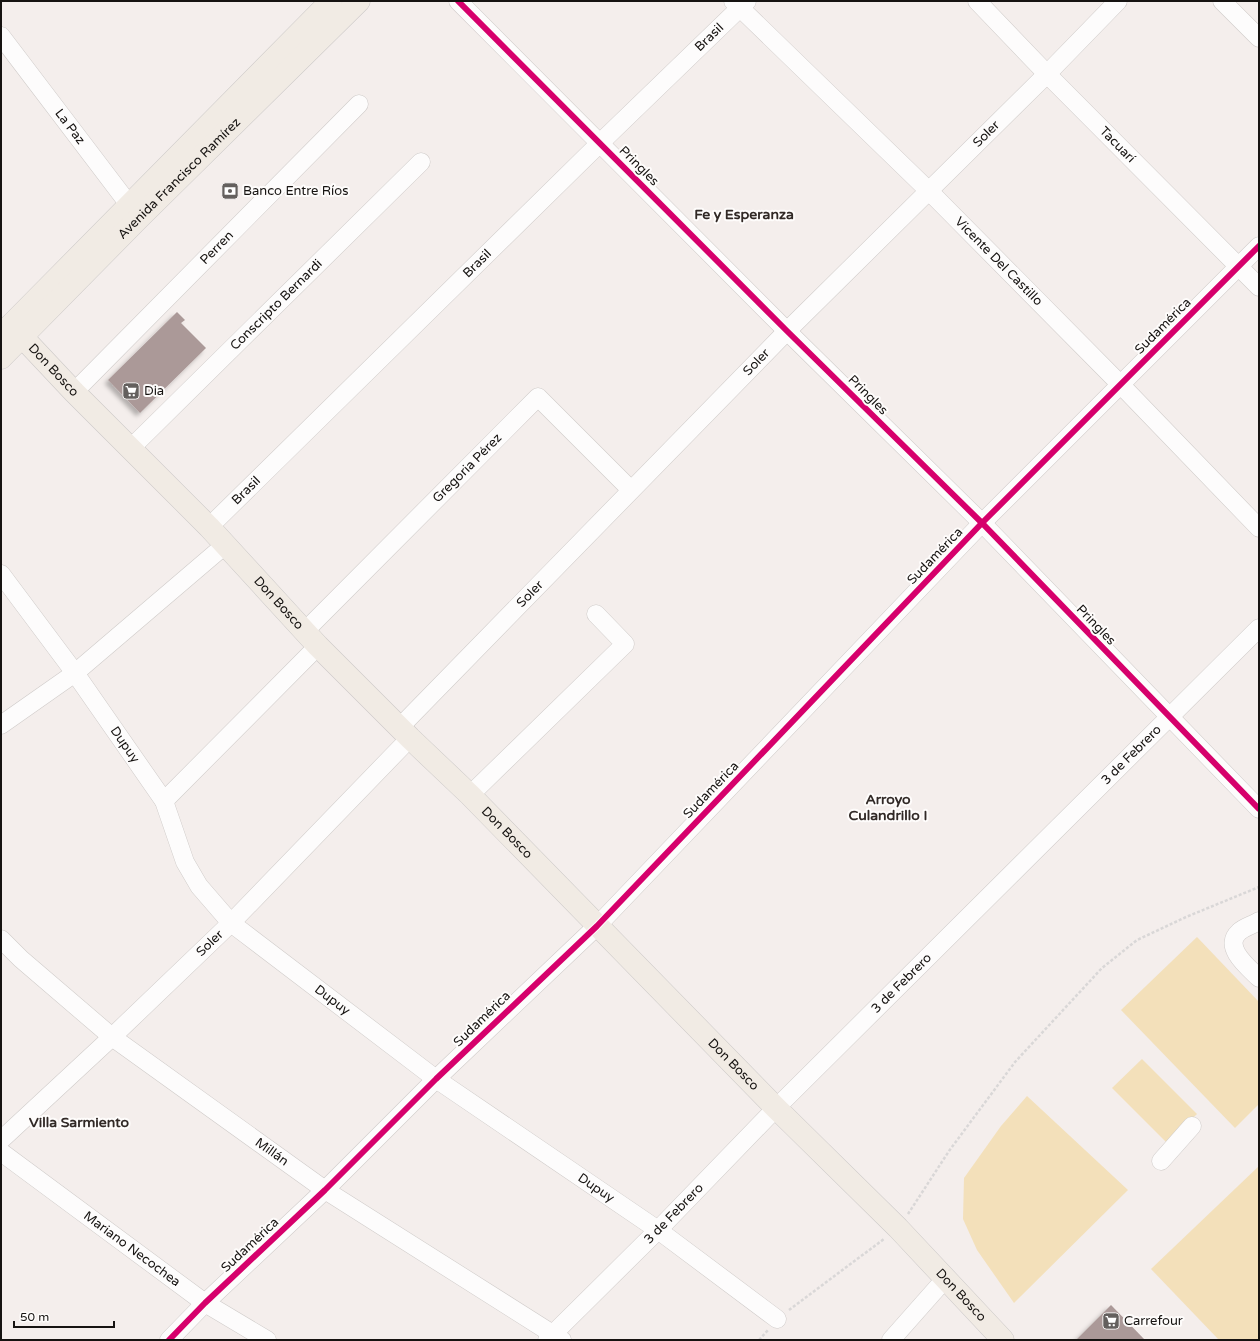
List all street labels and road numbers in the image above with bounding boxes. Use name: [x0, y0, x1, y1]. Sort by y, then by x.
street label: Brasil: [692, 20, 727, 55]
street label: La Paz: [51, 106, 89, 148]
street label: Avenida Francisco Ramírez: [115, 114, 244, 243]
street label: Soler: [970, 117, 1003, 151]
street label: Tacuarí: [1096, 123, 1139, 166]
street label: Pringles: [616, 143, 662, 189]
street label: Vicente Del Castillo: [951, 214, 1046, 309]
street label: Perren: [197, 228, 237, 268]
street label: Brasil: [460, 246, 495, 281]
street label: Conscripto Bernardi: [227, 256, 326, 354]
street label: Sudamérica: [1132, 295, 1194, 357]
street label: Don Bosco: [25, 340, 82, 400]
street label: Soler: [740, 345, 773, 379]
street label: Pringles: [845, 372, 891, 418]
street label: Gregoria Pérez: [429, 430, 505, 506]
street label: Brasil: [228, 473, 264, 508]
street label: Sudamérica: [904, 524, 966, 588]
street label: Don Bosco: [250, 573, 307, 633]
street label: Soler: [513, 577, 547, 611]
street label: Pringles: [1073, 602, 1119, 648]
street label: 3 de Febrero: [1098, 721, 1165, 788]
street label: Dupuy: [107, 723, 143, 766]
street label: Sudamérica: [680, 758, 742, 822]
street label: Don Bosco: [478, 803, 536, 862]
street label: Soler: [193, 927, 227, 960]
street label: 3 de Febrero: [868, 950, 935, 1017]
street label: Dupuy: [311, 981, 353, 1019]
street label: Sudamérica: [450, 988, 514, 1050]
street label: Don Bosco: [704, 1035, 763, 1094]
street label: Millán: [252, 1134, 292, 1169]
street label: Dupuy: [575, 1170, 617, 1206]
street label: 3 de Febrero: [641, 1180, 707, 1247]
street label: Mariano Necochea: [80, 1208, 184, 1290]
street label: Sudamérica: [218, 1214, 282, 1276]
street label: Don Bosco: [932, 1265, 990, 1325]

